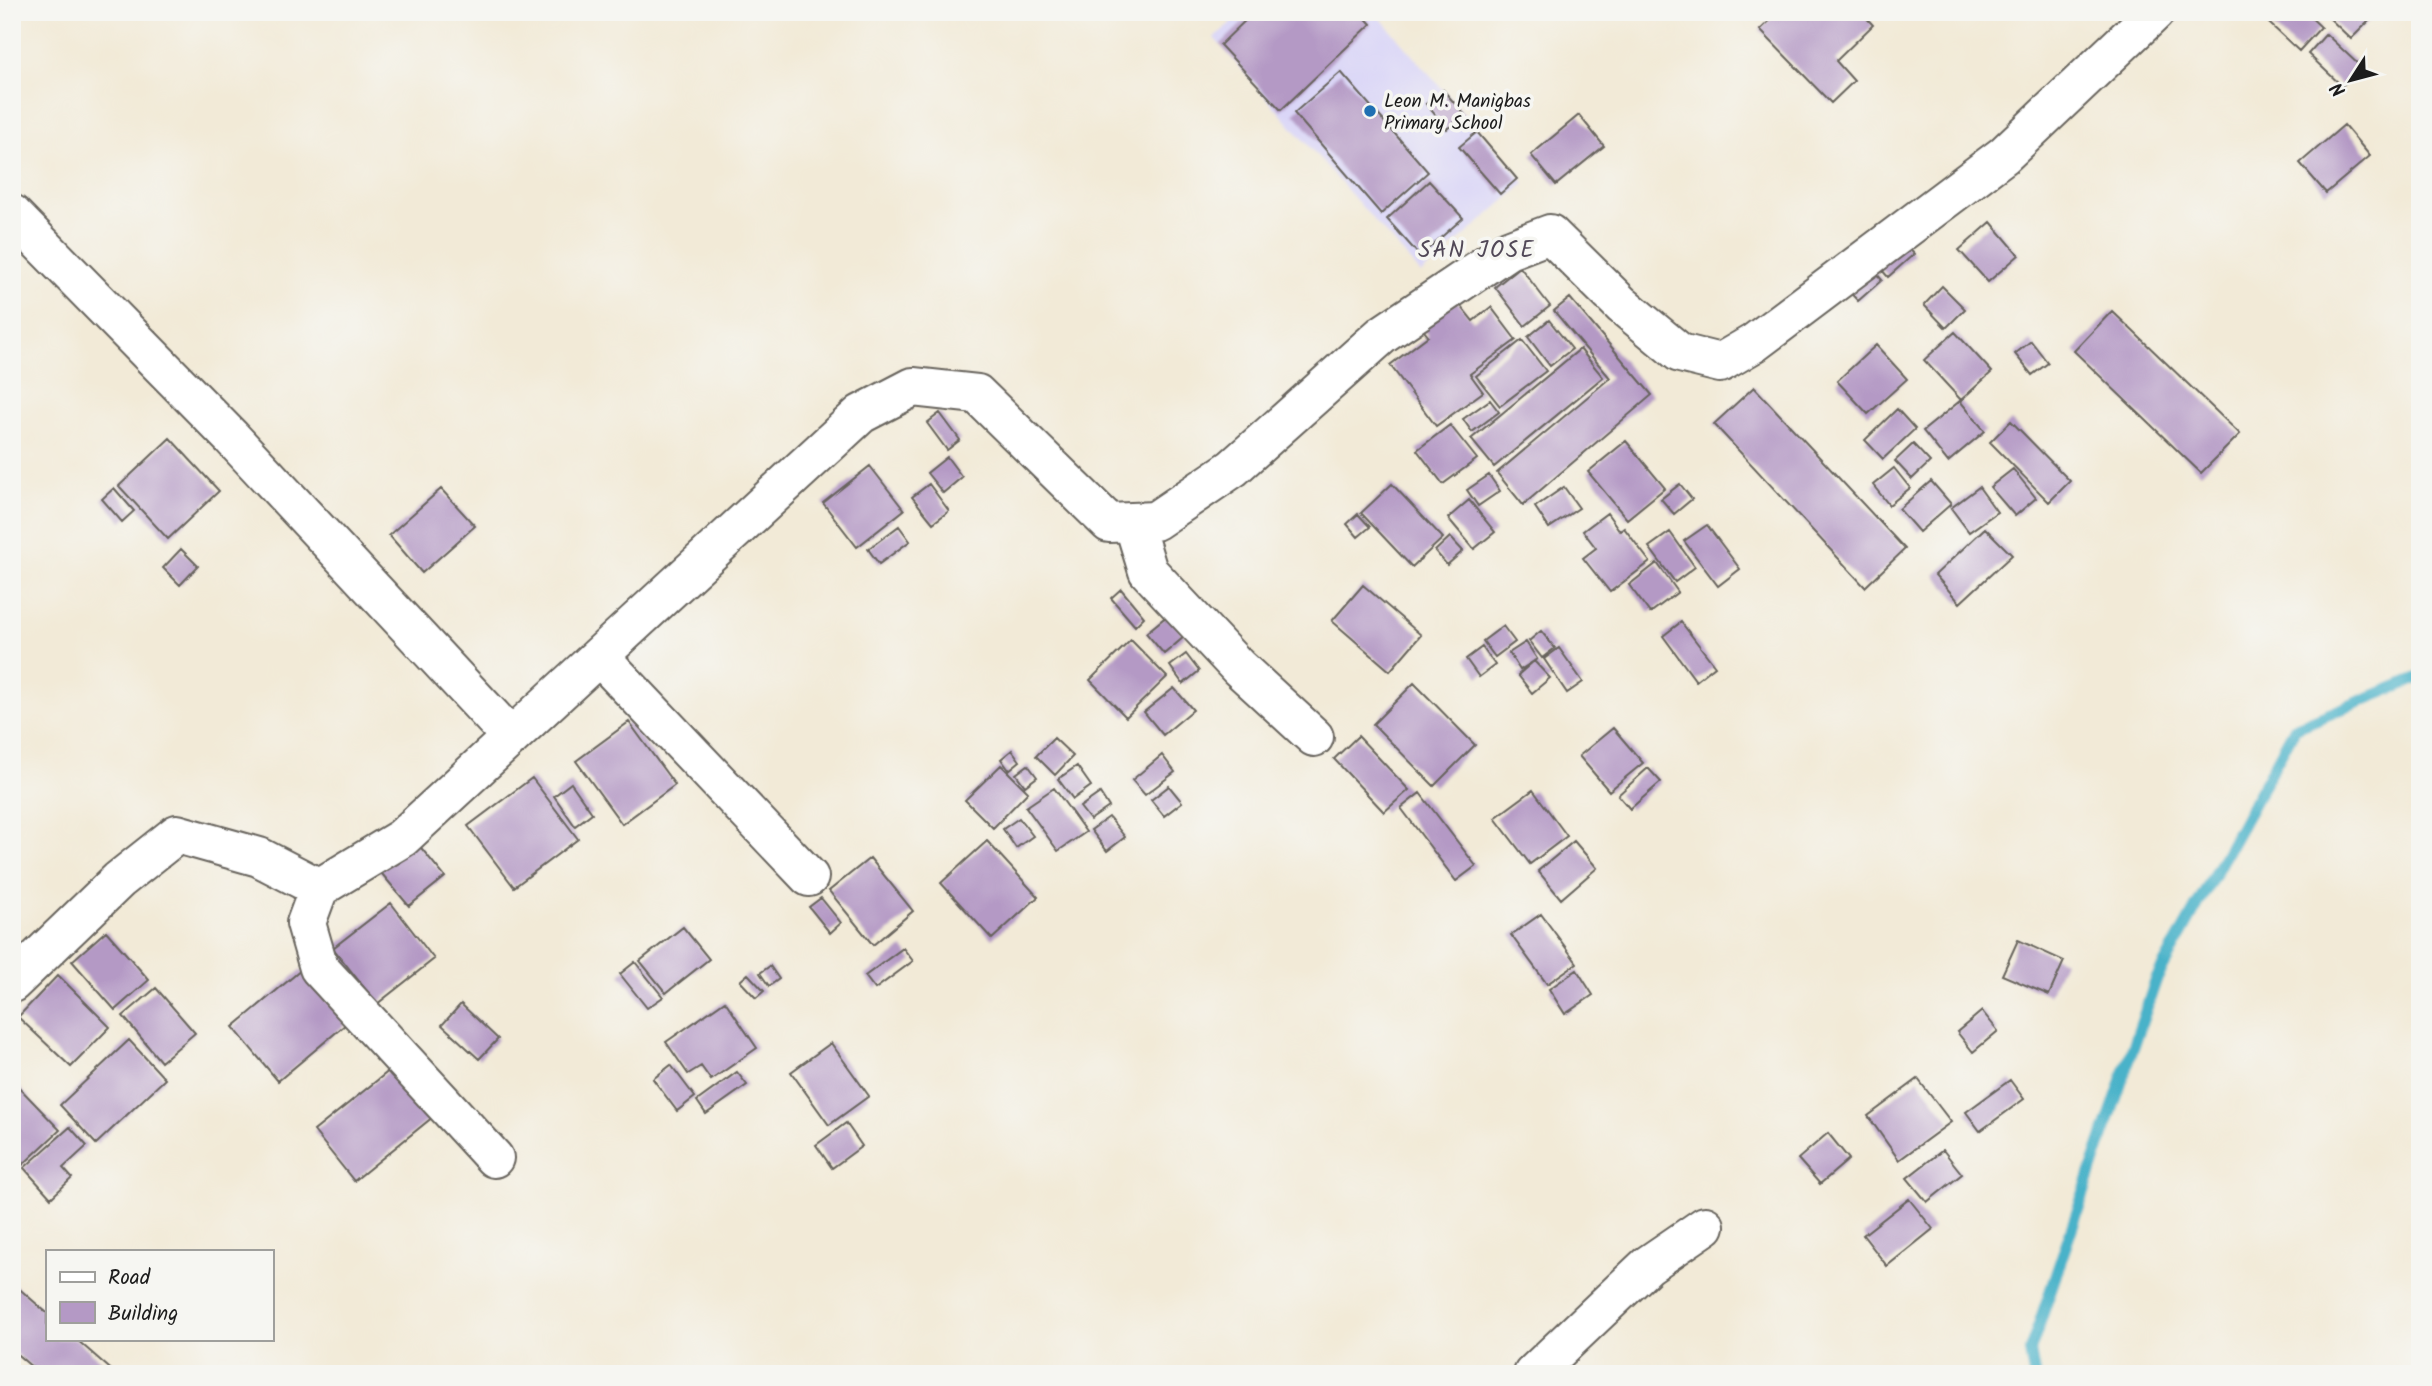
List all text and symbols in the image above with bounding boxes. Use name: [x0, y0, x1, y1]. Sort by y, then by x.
north arrow: [2316, 46, 2386, 116]
text: N: [2323, 75, 2355, 102]
place label: Leon M. Manigbas Primary School: [1384, 87, 1531, 139]
marker: Leon M. Manigbas Primary School: [1362, 103, 1378, 119]
district label: SAN JOSE: [1418, 233, 1536, 269]
legend: [46, 1250, 273, 1340]
text: Road: [108, 1262, 151, 1295]
text: Building: [108, 1298, 178, 1331]

